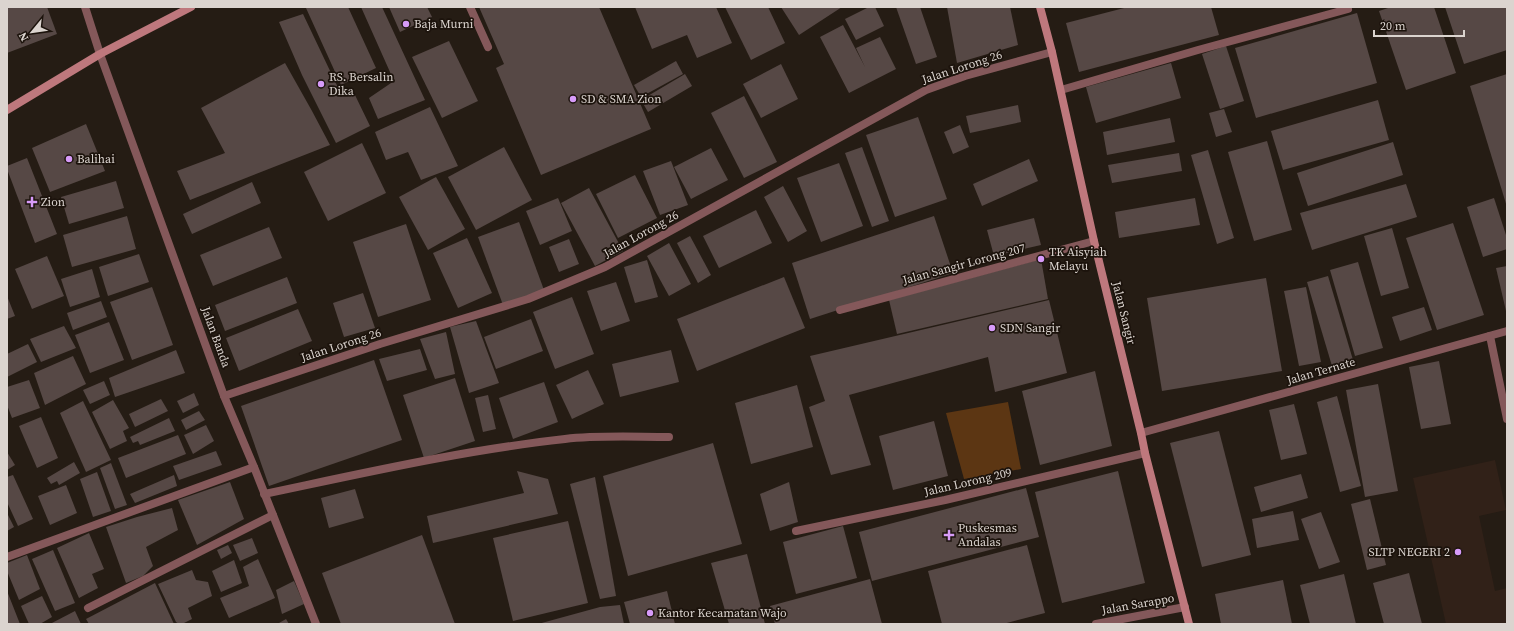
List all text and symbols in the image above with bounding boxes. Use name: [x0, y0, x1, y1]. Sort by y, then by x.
north arrow: [12, 12, 52, 52]
scale bar: [1374, 12, 1464, 38]
place label: Baja Murni: [414, 16, 474, 32]
text: 20 m: [1380, 18, 1406, 34]
marker: Baja Murni: [401, 19, 411, 29]
text: N: [15, 29, 32, 44]
street label: Jalan Lorong 26: [919, 46, 1004, 88]
place label: RS. Bersalin Dika: [329, 69, 393, 99]
marker: RS. Bersalin Dika: [316, 79, 326, 89]
place label: SD & SMA Zion: [581, 91, 661, 107]
marker: SD & SMA Zion: [568, 94, 578, 104]
place label: Balihai: [77, 151, 115, 167]
marker: Balihai: [64, 154, 74, 164]
place label: Zion: [41, 194, 65, 210]
marker: Zion: [26, 196, 38, 208]
street label: Jalan Lorong 26: [600, 207, 681, 262]
street label: Jalan Sangir Lorong 207: [900, 240, 1027, 288]
place label: TK Aisyiah Melayu: [1049, 244, 1107, 274]
marker: TK Aisyiah Melayu: [1036, 254, 1046, 264]
street label: Jalan Sangir: [1108, 279, 1140, 346]
street label: Jalan Banda: [197, 303, 235, 370]
place label: SDN Sangir: [1000, 320, 1060, 336]
marker: SDN Sangir: [987, 323, 997, 333]
street label: Jalan Lorong 26: [298, 324, 383, 366]
street label: Jalan Ternate: [1284, 354, 1357, 389]
street label: Jalan Lorong 209: [922, 464, 1013, 500]
place label: Puskesmas Andalas: [958, 520, 1017, 550]
marker: Puskesmas Andalas: [943, 529, 955, 541]
place label: SLTP NEGERI 2: [1368, 544, 1450, 560]
marker: SLTP NEGERI 2: [1453, 547, 1463, 557]
street label: Jalan Sarappo: [1100, 590, 1176, 618]
place label: Kantor Kecamatan Wajo: [658, 605, 787, 621]
marker: Kantor Kecamatan Wajo: [645, 608, 655, 618]

